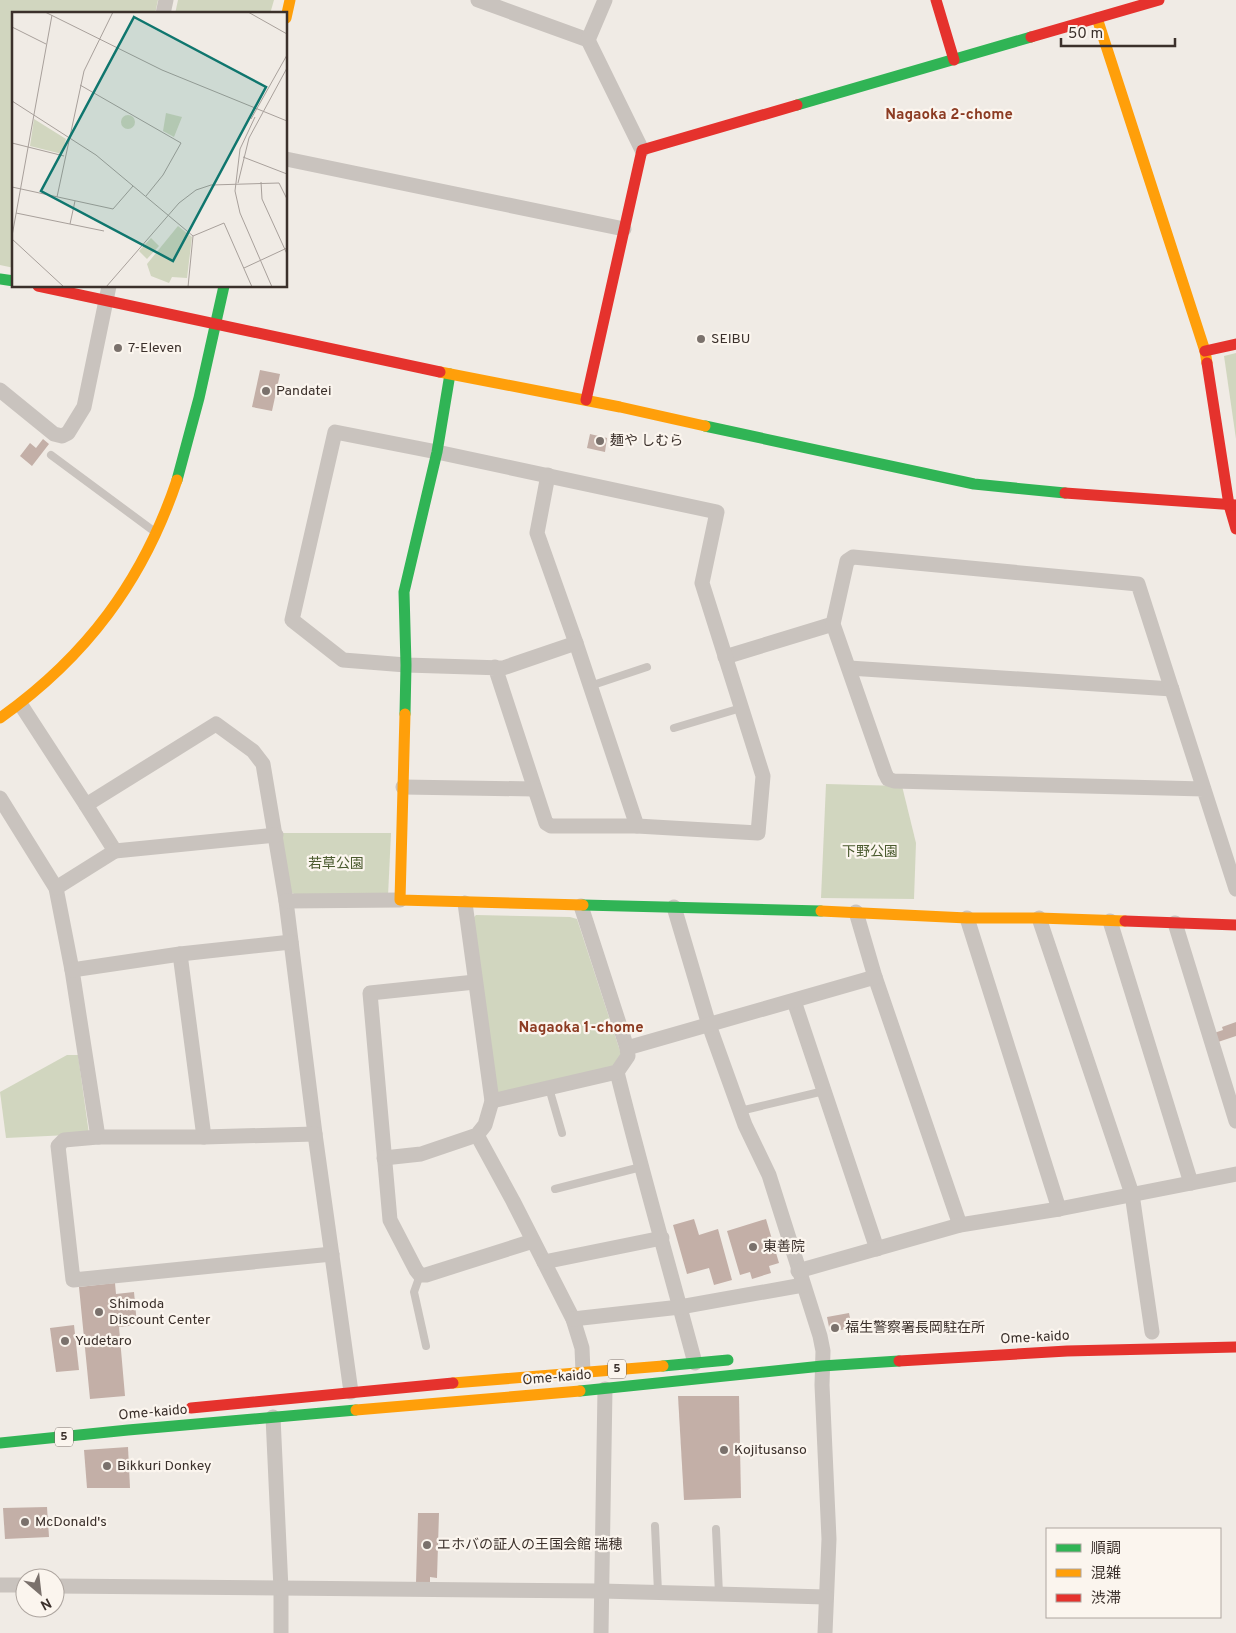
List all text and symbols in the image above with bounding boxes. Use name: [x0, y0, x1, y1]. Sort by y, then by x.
inset map: [12, 12, 288, 288]
scale bar: [1061, 15, 1175, 47]
text: 50 m: [1068, 25, 1103, 44]
district label: Nagaoka 2-chome: [885, 106, 1013, 125]
place label: SEIBU: [711, 331, 750, 348]
marker: SEIBU: [695, 333, 707, 345]
place label: 7-Eleven: [128, 340, 182, 357]
marker: 7-Eleven: [112, 342, 124, 354]
place label: Pandatei: [276, 383, 331, 400]
marker: Pandatei: [260, 385, 272, 397]
place label: 麺や しむら: [610, 433, 683, 450]
marker: 麺や しむら: [594, 435, 606, 447]
park label: 下野公園: [842, 844, 898, 861]
park label: 若草公園: [308, 856, 364, 873]
district label: Nagaoka 1-chome: [518, 1019, 644, 1038]
place label: 東善院: [763, 1239, 805, 1256]
marker: 東善院: [747, 1241, 759, 1253]
place label: Shimoda Discount Center: [109, 1296, 211, 1329]
marker: Shimoda Discount Center: [93, 1306, 105, 1318]
place label: 福生警察署長岡駐在所: [845, 1320, 985, 1337]
marker: 福生警察署長岡駐在所: [829, 1322, 841, 1334]
street label: Ome-kaido: [1000, 1328, 1070, 1348]
place label: Yudetaro: [75, 1333, 132, 1350]
marker: Yudetaro: [59, 1335, 71, 1347]
road number: 5: [608, 1360, 626, 1378]
street label: Ome-kaido: [522, 1366, 592, 1389]
street label: Ome-kaido: [118, 1401, 188, 1424]
road number: 5: [55, 1428, 73, 1446]
place label: Kojitusanso: [734, 1442, 807, 1459]
marker: Kojitusanso: [718, 1444, 730, 1456]
place label: Bikkuri Donkey: [117, 1458, 211, 1475]
marker: Bikkuri Donkey: [101, 1460, 113, 1472]
place label: McDonald's: [35, 1514, 107, 1531]
marker: McDonald's: [19, 1516, 31, 1528]
legend: [1046, 1528, 1221, 1618]
place label: エホバの証人の王国会館 瑞穂: [437, 1537, 622, 1554]
marker: エホバの証人の王国会館 瑞穂: [421, 1539, 433, 1551]
text: 順調: [1091, 1540, 1121, 1559]
text: 混雑: [1091, 1565, 1121, 1584]
north arrow: [15, 1568, 65, 1618]
text: 渋滞: [1091, 1590, 1121, 1609]
text: N: [37, 1593, 54, 1613]

